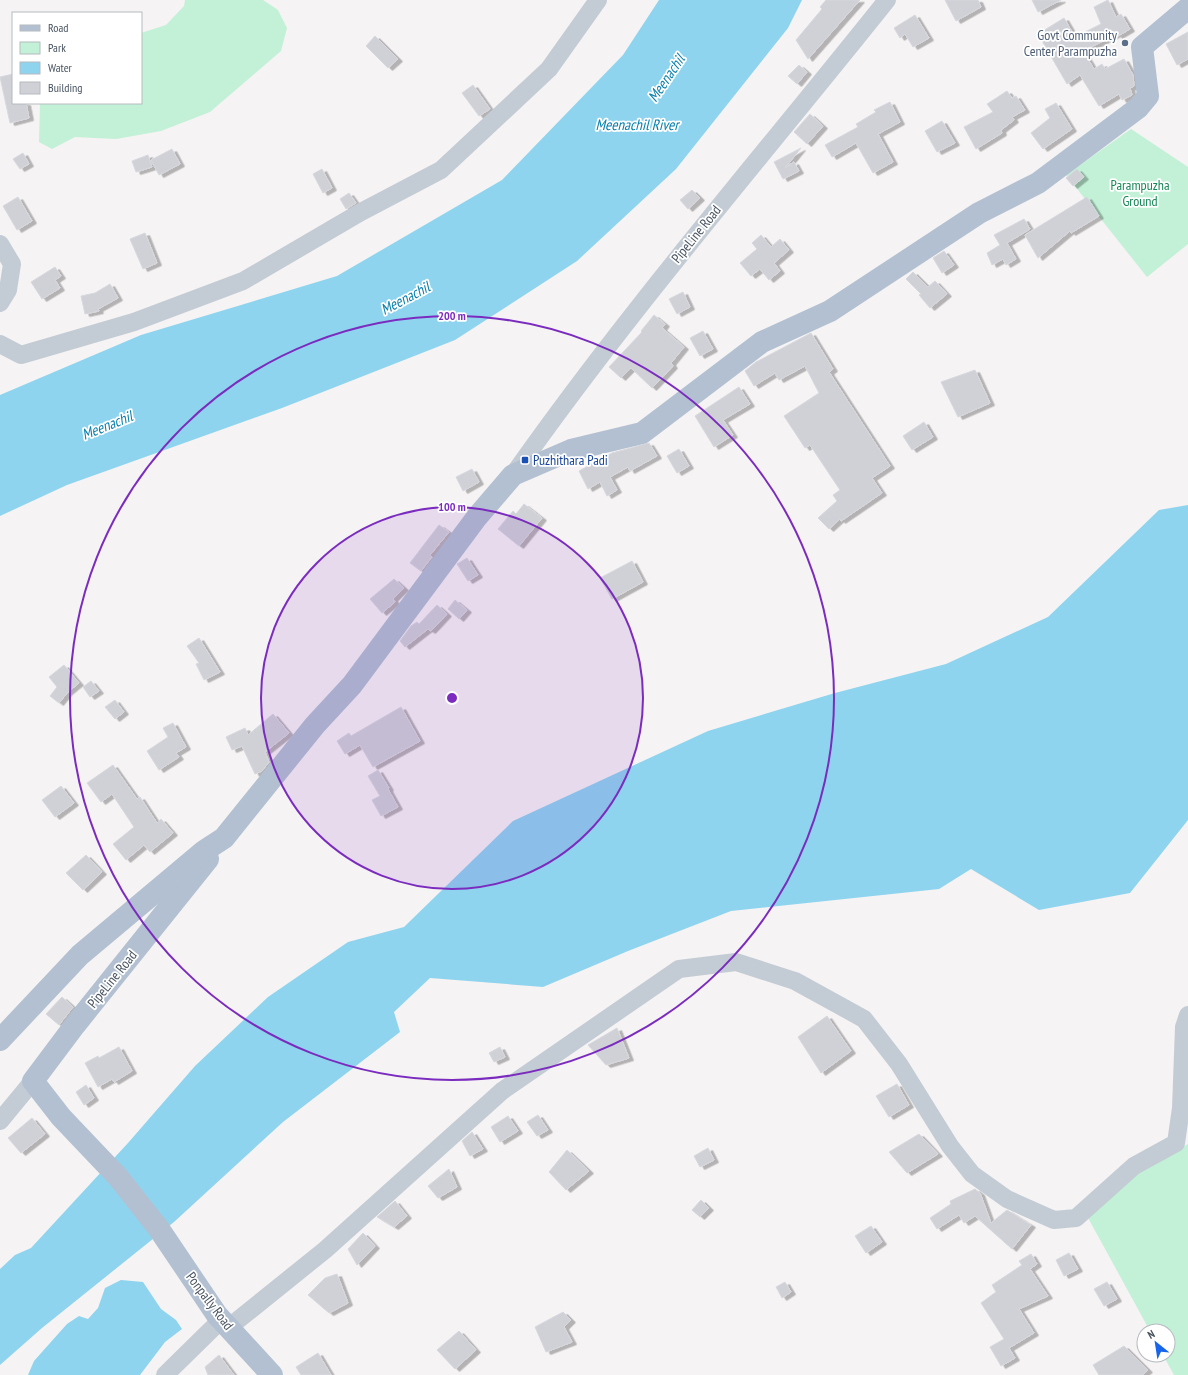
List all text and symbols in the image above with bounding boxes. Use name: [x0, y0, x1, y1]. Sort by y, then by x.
legend: [12, 12, 142, 104]
text: Road: [48, 20, 68, 35]
place label: Govt Community Center Parampuzha: [1024, 26, 1118, 60]
marker: Govt Community Center Parampuzha: [1120, 38, 1130, 48]
text: Park: [48, 40, 66, 55]
water label: Meenachil: [643, 49, 690, 105]
text: Water: [48, 60, 73, 75]
text: Building: [48, 80, 83, 95]
water label: Meenachil River: [596, 115, 680, 134]
park label: Parampuzha Ground: [1110, 176, 1170, 210]
street label: PipeLine Road: [667, 202, 725, 266]
water label: Meenachil: [377, 276, 434, 319]
text: 200 m: [438, 308, 466, 323]
water label: Meenachil: [79, 406, 137, 444]
place label: Puzhithara Padi: [533, 451, 608, 469]
marker: Puzhithara Padi: [520, 455, 530, 465]
text: 100 m: [438, 499, 466, 514]
centre of rings: [445, 691, 459, 705]
street label: PipeLine Road: [83, 947, 141, 1011]
street label: Ponpally Road: [182, 1268, 238, 1334]
north arrow: [1136, 1323, 1176, 1363]
text: N: [1145, 1327, 1157, 1342]

